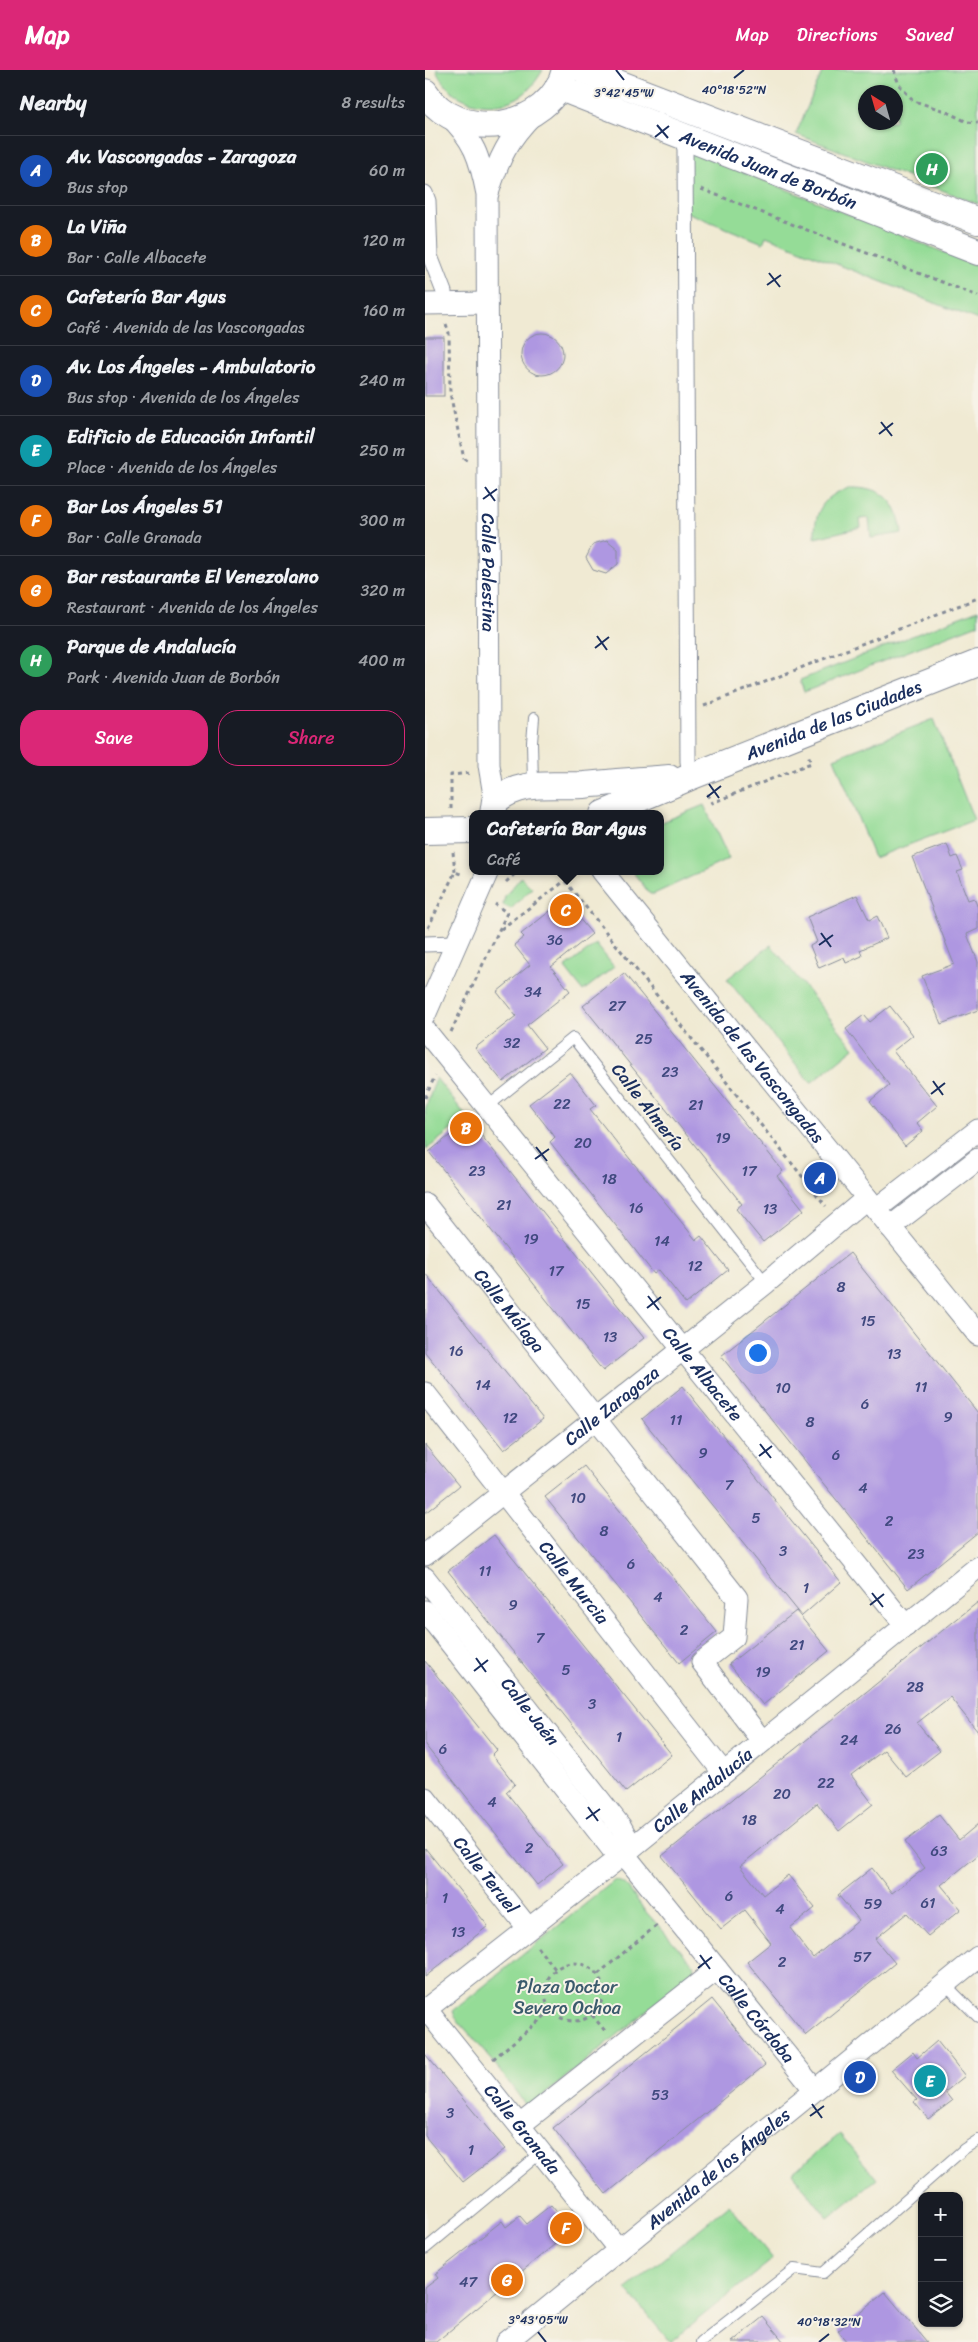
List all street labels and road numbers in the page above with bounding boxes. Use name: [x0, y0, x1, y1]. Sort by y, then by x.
street label: Avenida Juan de Borbón: [674, 120, 862, 219]
street label: Calle Palestina: [472, 513, 505, 632]
street label: Avenida de las Ciudades: [740, 671, 927, 770]
street label: Avenida de las Vascongadas: [671, 962, 833, 1151]
street label: Calle Almería: [603, 1056, 693, 1158]
street label: Calle Málaga: [465, 1261, 553, 1360]
street label: Calle Albacete: [654, 1319, 751, 1429]
street label: Calle Zaragoza: [557, 1357, 667, 1454]
street label: Calle Murcia: [530, 1533, 618, 1632]
street label: Calle Jaén: [493, 1670, 568, 1753]
street label: Calle Andalucía: [645, 1739, 761, 1841]
street label: Calle Teruel: [445, 1829, 528, 1922]
street label: Calle Córdoba: [710, 1965, 803, 2071]
street label: Calle Granada: [476, 2076, 570, 2183]
street label: Avenida de los Ángeles: [638, 2099, 798, 2238]

